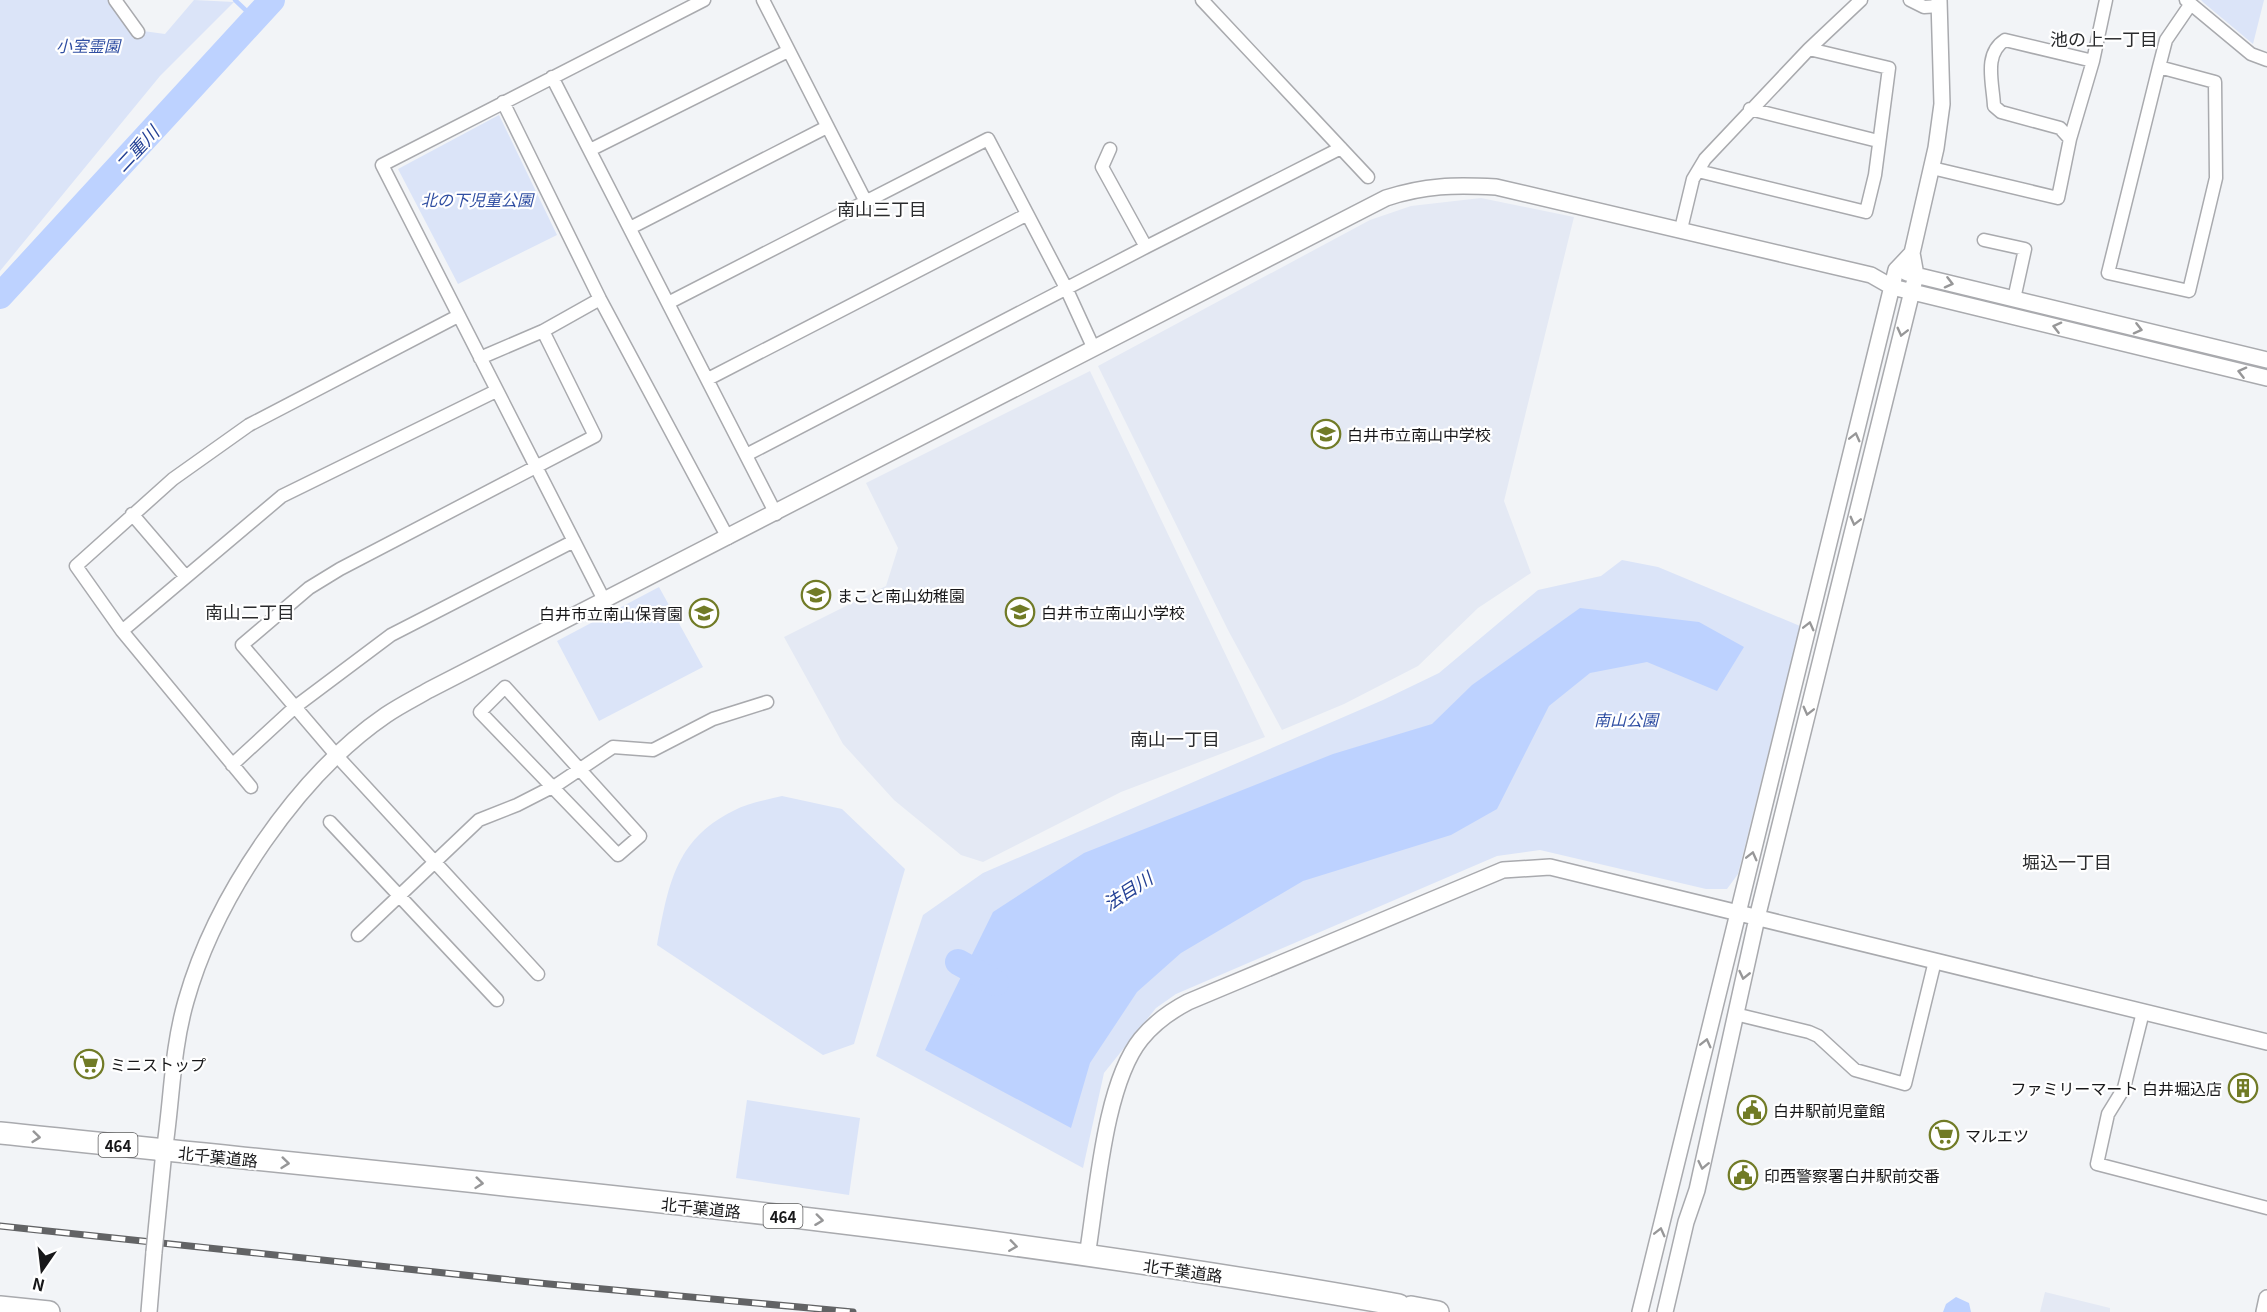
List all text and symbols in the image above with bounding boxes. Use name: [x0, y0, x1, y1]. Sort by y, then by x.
district label: 池の上一丁目: [2050, 25, 2158, 51]
park label: 小室霊園: [56, 33, 122, 57]
water label: 二重川: [108, 118, 165, 177]
park label: 北の下児童公園: [421, 187, 535, 211]
district label: 南山三丁目: [837, 195, 927, 221]
one-way arrow: [1944, 276, 1954, 289]
one-way arrow: [2052, 322, 2062, 335]
one-way arrow: [2133, 322, 2143, 335]
one-way arrow: [1896, 327, 1909, 337]
one-way arrow: [2237, 366, 2247, 379]
school or university icon: 白井市立南山中学校: [1310, 418, 1342, 450]
place label: 白井市立南山中学校: [1347, 422, 1491, 446]
one-way arrow: [1848, 432, 1861, 442]
one-way arrow: [1850, 516, 1863, 526]
school or university icon: まこと南山幼稚園: [800, 579, 832, 611]
place label: まこと南山幼稚園: [837, 583, 965, 607]
school or university icon: 白井市立南山小学校: [1004, 596, 1036, 628]
school or university icon: 白井市立南山保育園: [688, 597, 720, 629]
district label: 南山二丁目: [205, 598, 295, 624]
place label: 白井市立南山小学校: [1041, 600, 1185, 624]
place label: 白井市立南山保育園: [539, 601, 683, 625]
one-way arrow: [1801, 621, 1814, 631]
one-way arrow: [1803, 705, 1816, 715]
park label: 南山公園: [1594, 707, 1660, 731]
district label: 南山一丁目: [1130, 725, 1220, 751]
district label: 堀込一丁目: [2022, 848, 2112, 874]
one-way arrow: [1745, 851, 1758, 861]
water label: 法目川: [1097, 863, 1158, 916]
one-way arrow: [1738, 970, 1751, 980]
one-way arrow: [1699, 1038, 1712, 1048]
supermarket icon: ミニストップ: [73, 1048, 105, 1080]
place label: ミニストップ: [110, 1052, 206, 1076]
building icon: ファミリーマート 白井堀込店: [2227, 1072, 2259, 1104]
place label: ファミリーマート 白井堀込店: [2010, 1076, 2222, 1100]
public building icon: 白井駅前児童館: [1736, 1094, 1768, 1126]
place label: 白井駅前児童館: [1773, 1098, 1885, 1122]
supermarket icon: マルエツ: [1928, 1119, 1960, 1151]
place label: マルエツ: [1965, 1123, 2029, 1147]
one-way arrow: [31, 1130, 40, 1143]
road number: 464: [98, 1133, 138, 1157]
street label: 北千葉道路: [177, 1140, 259, 1172]
one-way arrow: [281, 1156, 290, 1169]
public building icon: 印西警察署白井駅前交番: [1727, 1159, 1759, 1191]
one-way arrow: [1697, 1160, 1710, 1170]
place label: 印西警察署白井駅前交番: [1764, 1163, 1940, 1187]
one-way arrow: [475, 1176, 484, 1189]
street label: 北千葉道路: [660, 1191, 742, 1223]
road number: 464: [764, 1204, 802, 1228]
one-way arrow: [815, 1214, 824, 1226]
one-way arrow: [1653, 1227, 1666, 1237]
one-way arrow: [1008, 1239, 1017, 1251]
north arrow: [12, 1240, 72, 1300]
street label: 北千葉道路: [1142, 1253, 1224, 1287]
text: N: [29, 1272, 47, 1299]

